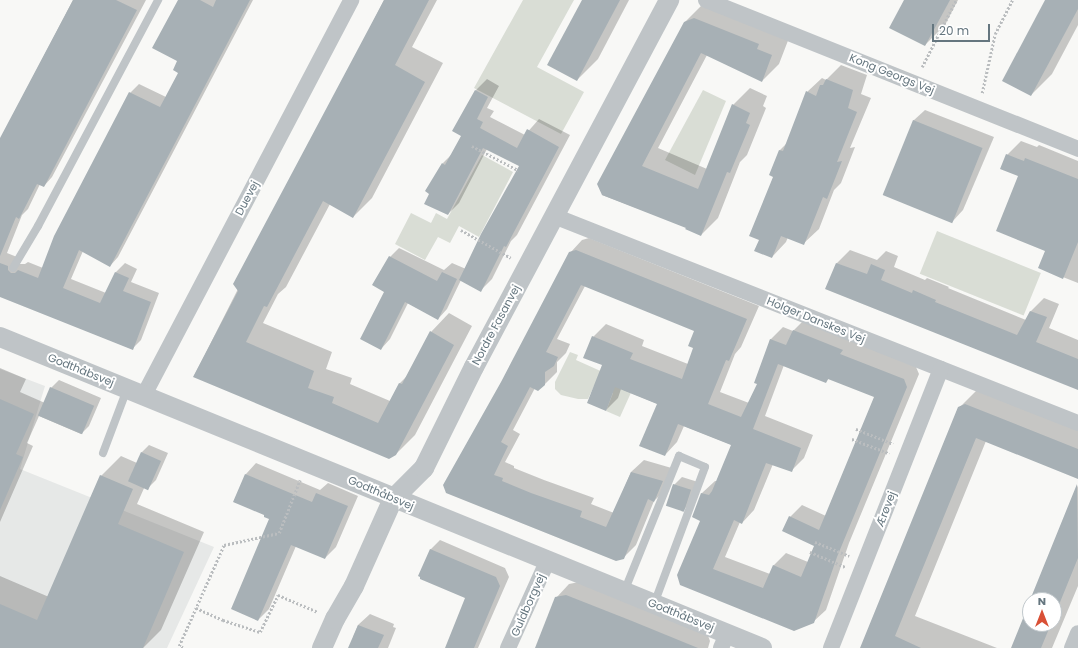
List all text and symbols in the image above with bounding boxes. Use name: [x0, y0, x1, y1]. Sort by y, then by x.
scale bar: [934, 16, 992, 42]
text: 20 m: [939, 22, 969, 39]
street label: Kong Georgs Vej: [847, 51, 937, 97]
street label: Duevej: [232, 178, 262, 218]
street label: Nordre Fasanvej: [469, 283, 523, 367]
street label: Holger Danskes Vej: [765, 294, 867, 346]
street label: Godthåbsvej: [46, 351, 116, 389]
street label: Godthåbsvej: [346, 473, 416, 513]
street label: Ærøvej: [873, 489, 899, 529]
street label: Guldborgvej: [508, 571, 548, 639]
north arrow: [1022, 592, 1062, 632]
text: N: [1038, 593, 1046, 609]
street label: Godthåbsvej: [646, 596, 716, 634]

